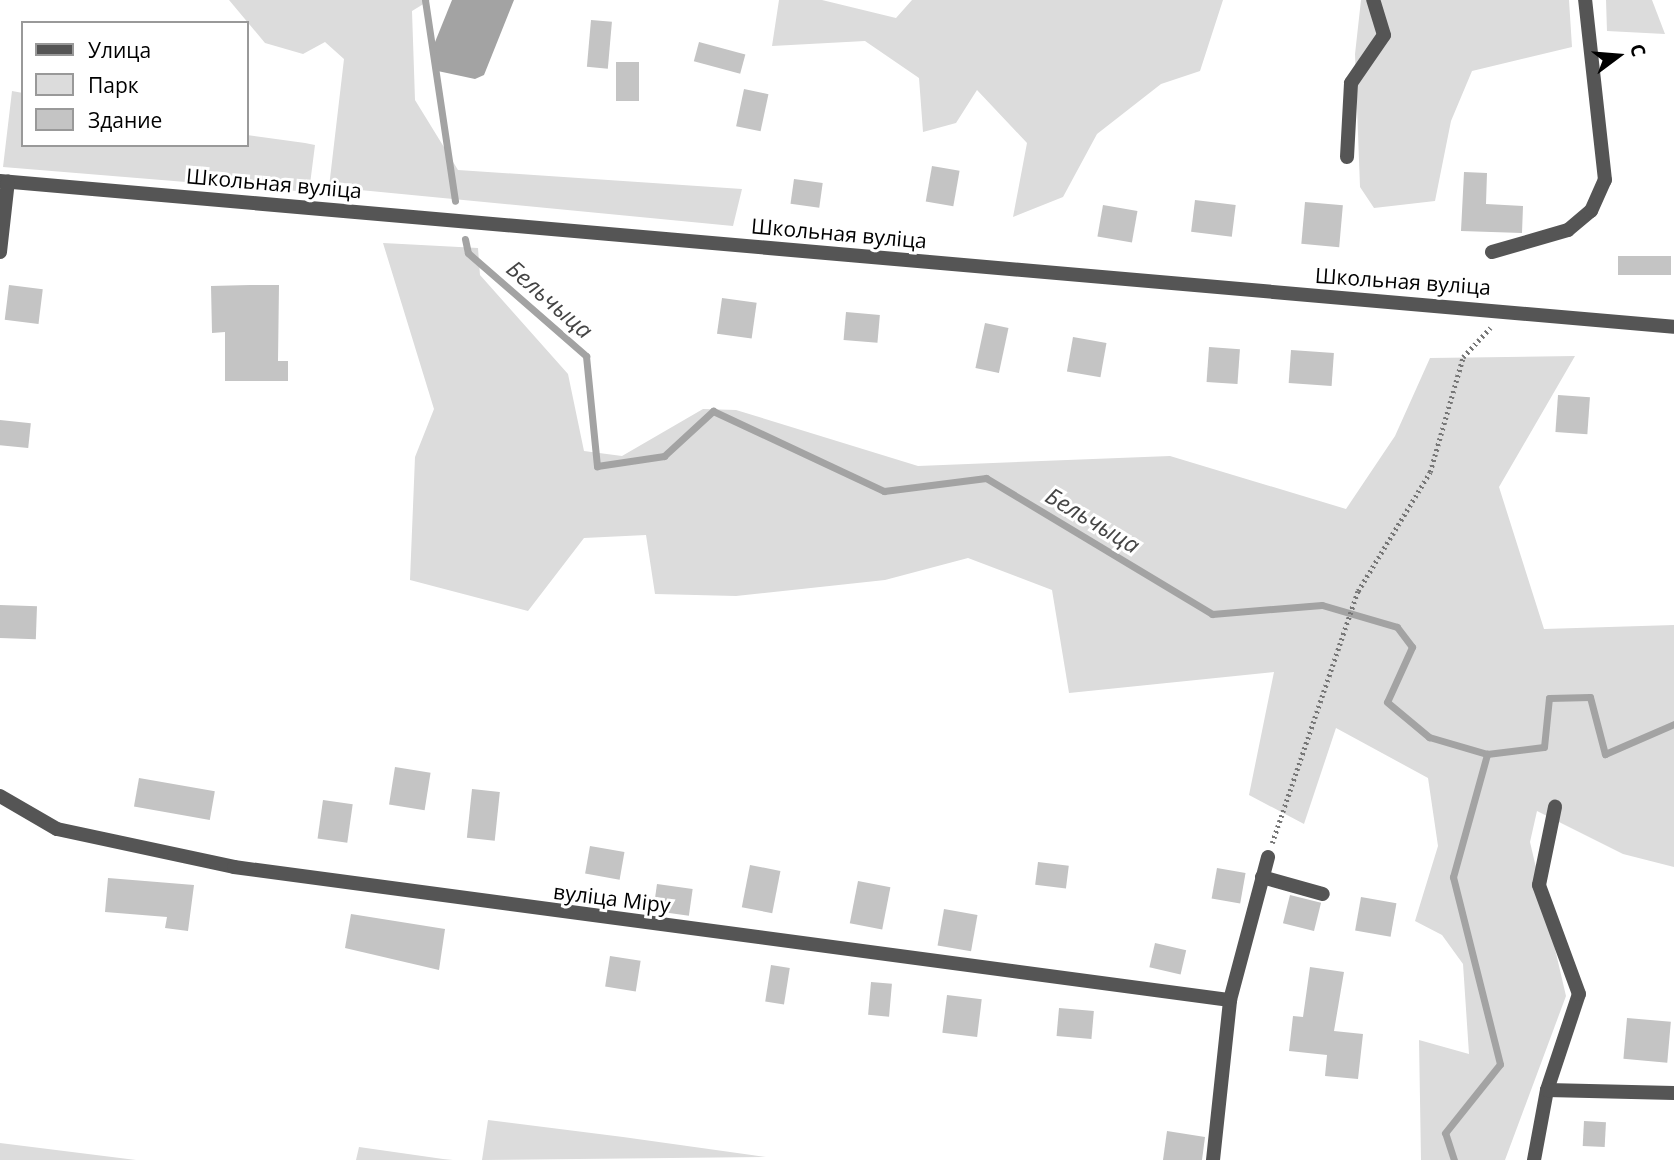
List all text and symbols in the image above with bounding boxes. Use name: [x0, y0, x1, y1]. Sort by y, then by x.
legend: [21, 21, 248, 147]
north arrow: [1583, 21, 1653, 91]
text: Улица: [88, 36, 151, 64]
text: С: [1624, 41, 1652, 60]
text: Парк: [88, 71, 139, 99]
text: Здание: [88, 106, 162, 134]
street label: Школьная вуліца: [185, 163, 363, 203]
street label: Школьная вуліца: [750, 213, 928, 253]
water label: Бельчыца: [501, 254, 599, 344]
street label: Школьная вуліца: [1314, 262, 1492, 300]
water label: Бельчыца: [1041, 481, 1145, 559]
street label: вуліца Міру: [552, 878, 672, 918]

